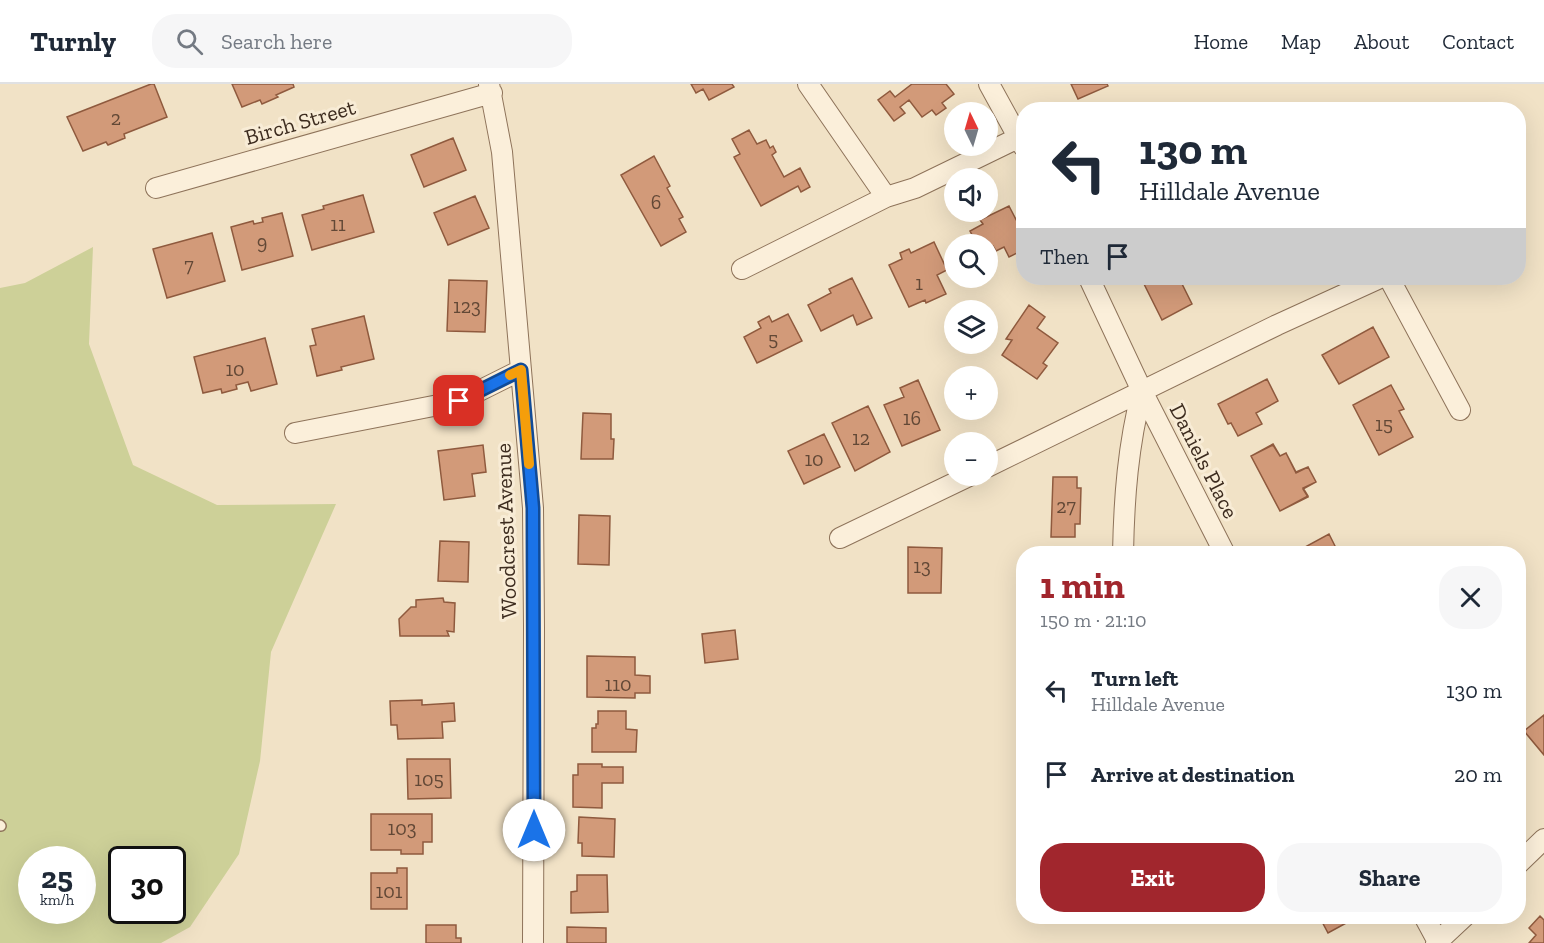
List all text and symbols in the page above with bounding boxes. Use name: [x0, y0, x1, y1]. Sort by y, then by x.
search box: [152, 14, 572, 68]
text: Turnly: [30, 25, 116, 58]
icon: search: [173, 25, 206, 58]
text: Search here: [221, 28, 332, 55]
text: Home: [1194, 29, 1248, 54]
text: Map: [1281, 29, 1321, 54]
text: About: [1354, 29, 1409, 54]
text: Contact: [1442, 29, 1514, 54]
street label: Birch Street: [242, 93, 359, 151]
north arrow: [944, 102, 998, 156]
map controls: [944, 102, 998, 486]
house number: 2: [111, 106, 121, 130]
text: 130 m: [1139, 124, 1247, 175]
icon: left: [1040, 126, 1118, 204]
button: sound: [944, 168, 998, 222]
text: Hilldale Avenue: [1139, 175, 1320, 207]
house number: 6: [651, 190, 661, 214]
house number: 11: [330, 212, 346, 236]
house number: 9: [257, 230, 267, 254]
button: search: [944, 234, 998, 288]
icon: arrive: [1101, 240, 1134, 273]
text: Then: [1040, 243, 1089, 270]
house number: 7: [184, 253, 194, 277]
house number: 1: [915, 271, 923, 295]
house number: 123: [453, 294, 481, 318]
button: layers: [944, 300, 998, 354]
house number: 5: [768, 327, 778, 351]
house number: 10: [225, 357, 245, 381]
button: +: [944, 366, 998, 420]
pin: [433, 375, 484, 426]
icon: arrive: [442, 384, 475, 417]
street label: Daniels Place: [1164, 399, 1244, 523]
house number: 16: [903, 406, 921, 430]
house number: 15: [1375, 412, 1393, 436]
house number: 12: [852, 426, 870, 450]
button: −: [944, 432, 998, 486]
street label: Woodcrest Avenue: [489, 443, 523, 619]
house number: 10: [804, 447, 824, 471]
house number: 27: [1056, 494, 1076, 518]
house number: 13: [913, 554, 931, 578]
text: 1 min: [1040, 564, 1125, 607]
button: close: [1439, 566, 1502, 629]
text: 150 m · 21:10: [1040, 608, 1146, 632]
text: Turn left: [1091, 665, 1178, 692]
house number: 110: [605, 672, 631, 696]
icon: left: [1040, 674, 1073, 707]
text: 130 m: [1446, 677, 1502, 704]
text: Hilldale Avenue: [1091, 692, 1225, 716]
icon: arrive: [1040, 758, 1073, 791]
text: Arrive at destination: [1091, 761, 1294, 788]
text: 20 m: [1454, 761, 1502, 788]
house number: 105: [414, 767, 444, 791]
position arrow: [502, 798, 566, 862]
house number: 103: [388, 816, 417, 840]
button: Exit: [1040, 843, 1265, 912]
button: Share: [1277, 843, 1502, 912]
speed limit sign: 30: [108, 846, 186, 924]
text: 25: [41, 860, 73, 896]
house number: 101: [376, 879, 403, 903]
text: km/h: [40, 891, 74, 909]

